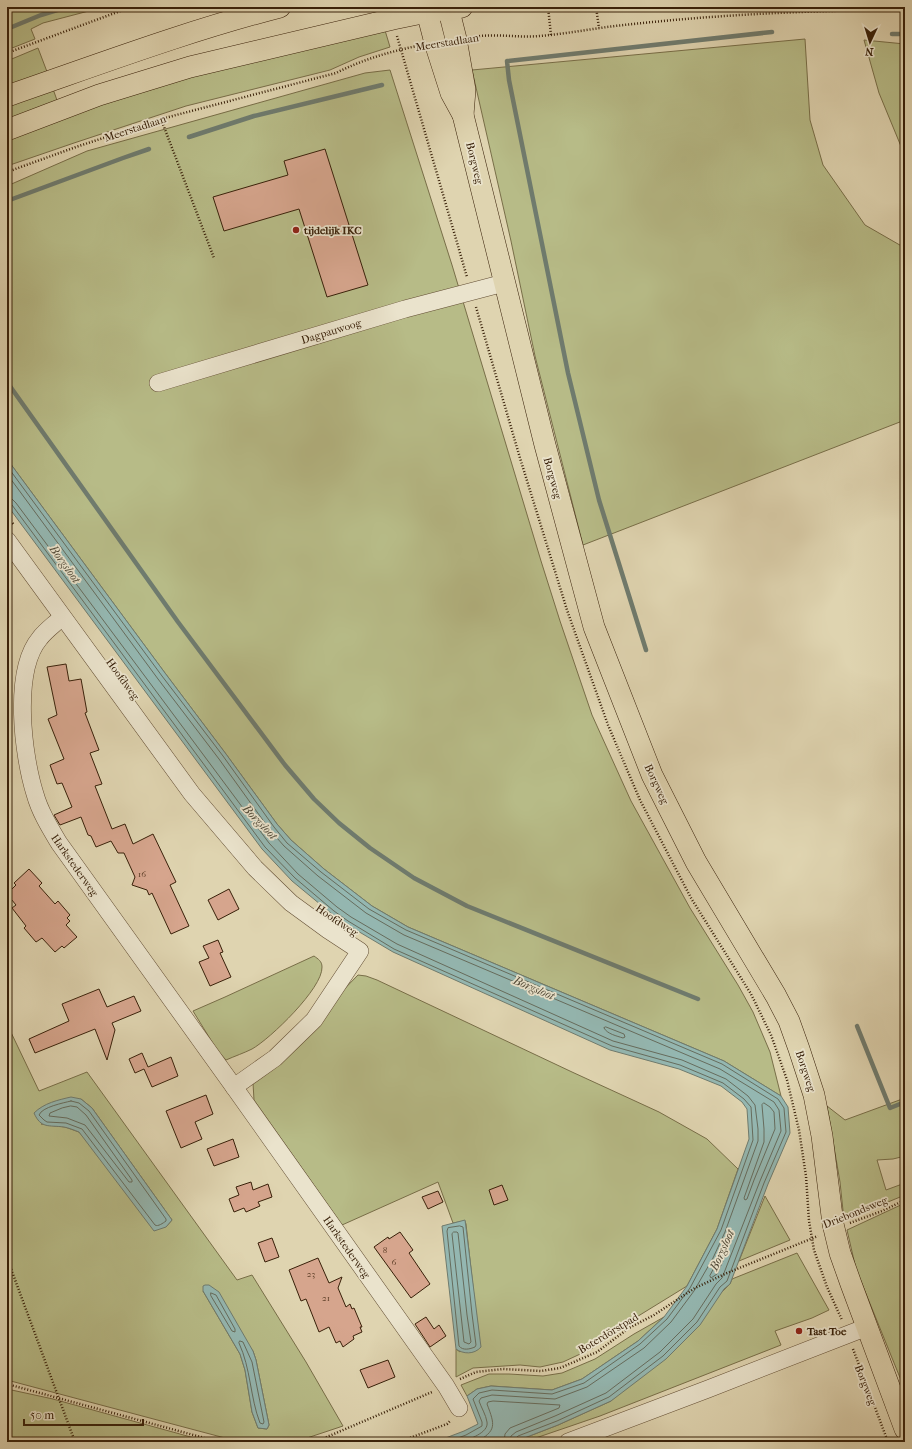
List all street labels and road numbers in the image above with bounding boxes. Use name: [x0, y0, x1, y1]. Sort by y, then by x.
street label: Meerstadlaan: [414, 31, 480, 54]
street label: Meerstadlaan: [103, 112, 168, 145]
street label: Borgweg: [463, 141, 486, 186]
street label: Dagpauwoog: [300, 316, 363, 347]
street label: Borgweg: [541, 456, 564, 501]
street label: Hoofdweg: [103, 656, 142, 703]
street label: Borgweg: [642, 762, 672, 806]
street label: Harkstederweg: [48, 832, 101, 899]
street label: Hoofdweg: [313, 902, 360, 939]
street label: Borgweg: [793, 1049, 818, 1094]
street label: Driebondsweg: [821, 1194, 890, 1231]
street label: Harkstederweg: [320, 1214, 373, 1281]
street label: Boterdörstpad: [576, 1310, 642, 1356]
street label: Borgweg: [852, 1363, 879, 1408]

